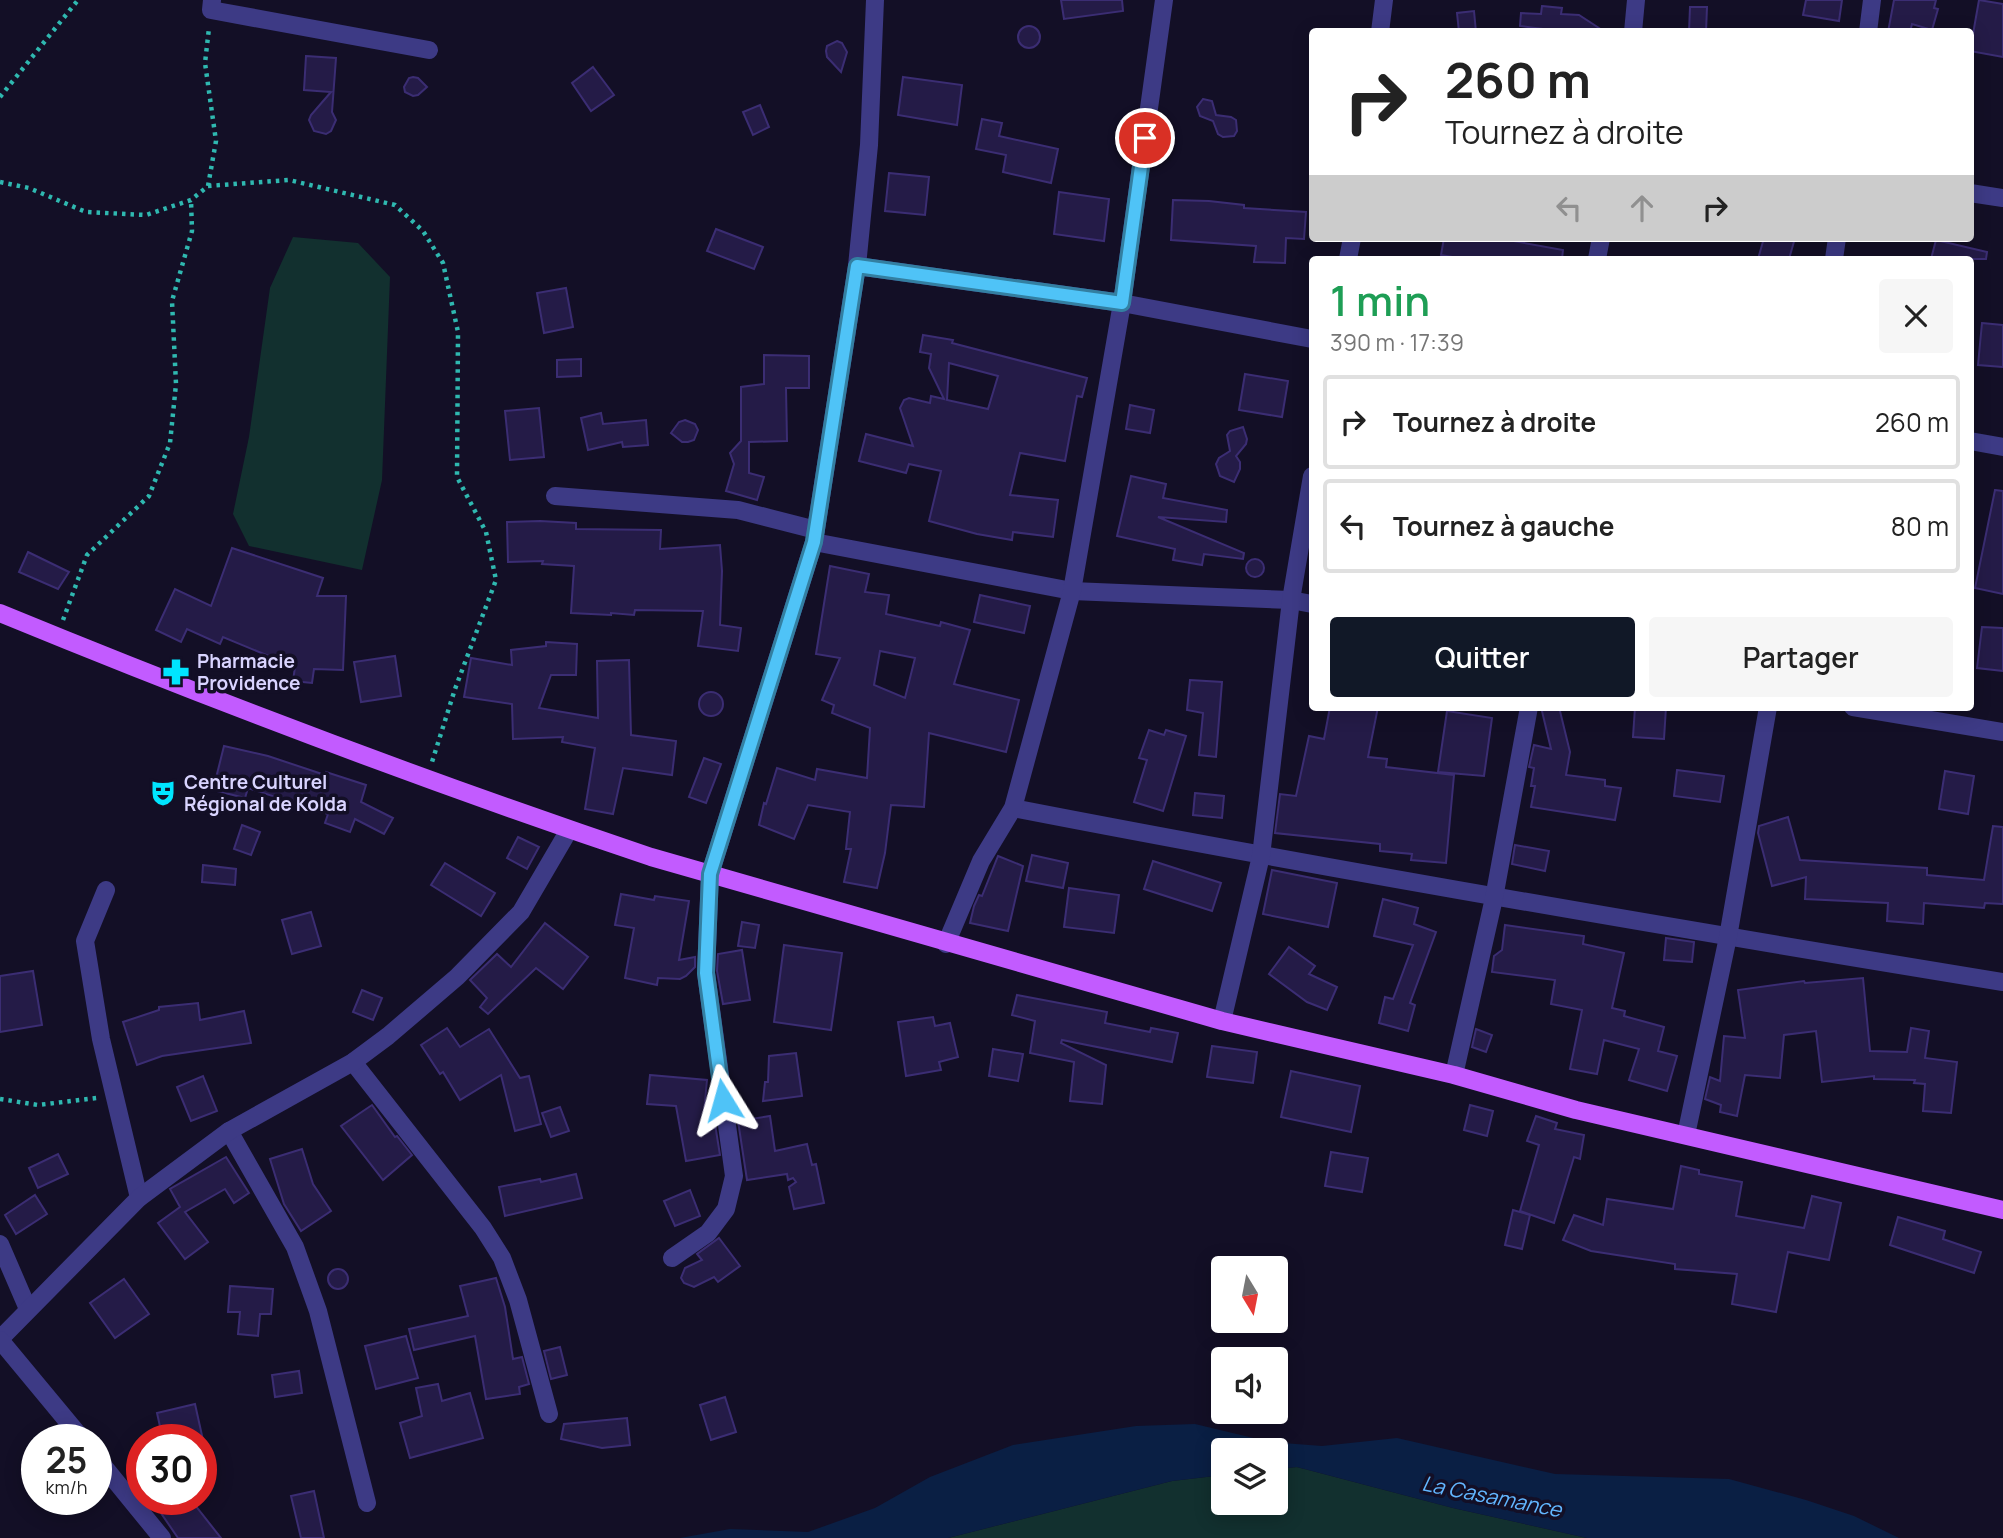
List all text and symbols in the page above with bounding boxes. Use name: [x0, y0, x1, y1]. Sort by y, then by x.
text: 260 m: [1445, 46, 1591, 113]
icon: right: [1330, 56, 1421, 147]
pin: [1115, 108, 1175, 168]
text: Tournez à droite: [1445, 110, 1684, 154]
icon: arrive: [1126, 119, 1164, 157]
icon: left: [1550, 189, 1588, 227]
icon: ahead: [1623, 189, 1661, 227]
icon: right: [1696, 189, 1734, 227]
text: 1 min: [1330, 271, 1430, 329]
button: close: [1879, 279, 1953, 353]
text: 390 m · 17:39: [1330, 326, 1464, 358]
icon: right: [1334, 403, 1372, 441]
text: Tournez à droite: [1393, 404, 1596, 440]
text: 260 m: [1875, 404, 1949, 440]
icon: left: [1334, 507, 1372, 545]
text: Tournez à gauche: [1393, 508, 1614, 544]
text: 80 m: [1891, 508, 1949, 544]
button: Quitter: [1330, 617, 1635, 697]
button: Partager: [1649, 617, 1953, 697]
place label: Pharmacie Providence: [197, 648, 300, 696]
pharmacy icon: Pharmacie Providence: [161, 657, 191, 687]
place label: Centre Culturel Régional de Kolda: [184, 769, 347, 817]
theatre icon: Centre Culturel Régional de Kolda: [148, 778, 178, 808]
position arrow: [686, 1063, 760, 1137]
north arrow: [1211, 1256, 1288, 1334]
map controls: [1211, 1256, 1288, 1515]
button: sound: [1211, 1347, 1288, 1424]
speed limit sign: 30: [126, 1424, 217, 1515]
text: 25: [46, 1436, 87, 1484]
button: layers: [1211, 1438, 1288, 1515]
water label: La Casamance: [1420, 1469, 1566, 1524]
text: km/h: [46, 1475, 87, 1499]

